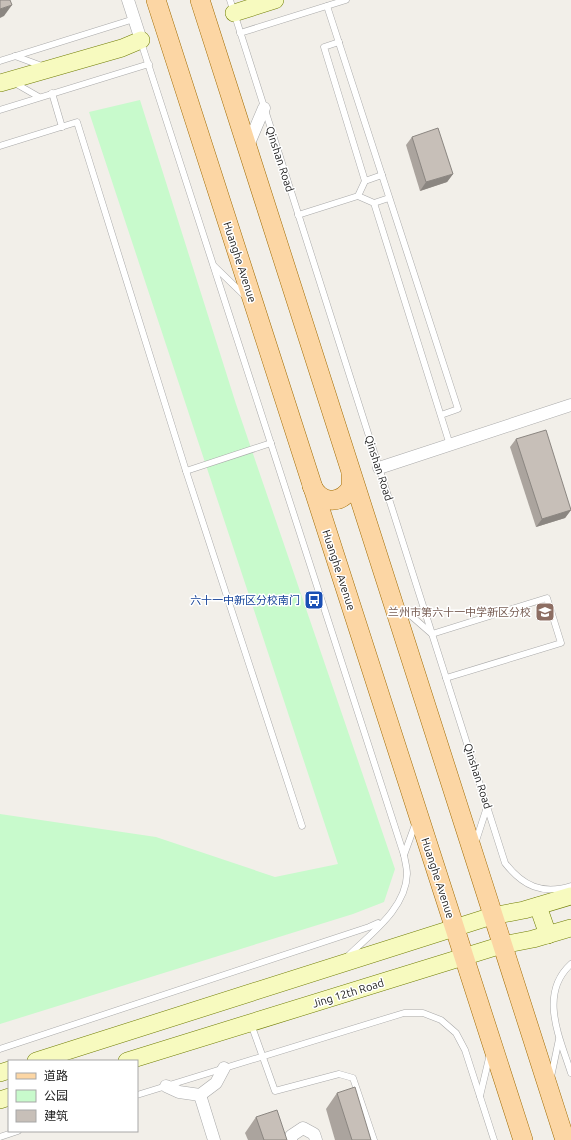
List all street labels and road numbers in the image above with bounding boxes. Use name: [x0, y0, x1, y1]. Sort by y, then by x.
street label: Qinshan Road: [264, 125, 296, 193]
street label: Huanghe Avenue: [221, 220, 259, 304]
street label: Qinshan Road: [363, 434, 395, 502]
street label: Huanghe Avenue: [320, 528, 358, 612]
street label: Qinshan Road: [462, 742, 494, 810]
street label: Huanghe Avenue: [419, 836, 457, 920]
street label: Jing 12th Road: [311, 976, 385, 1010]

